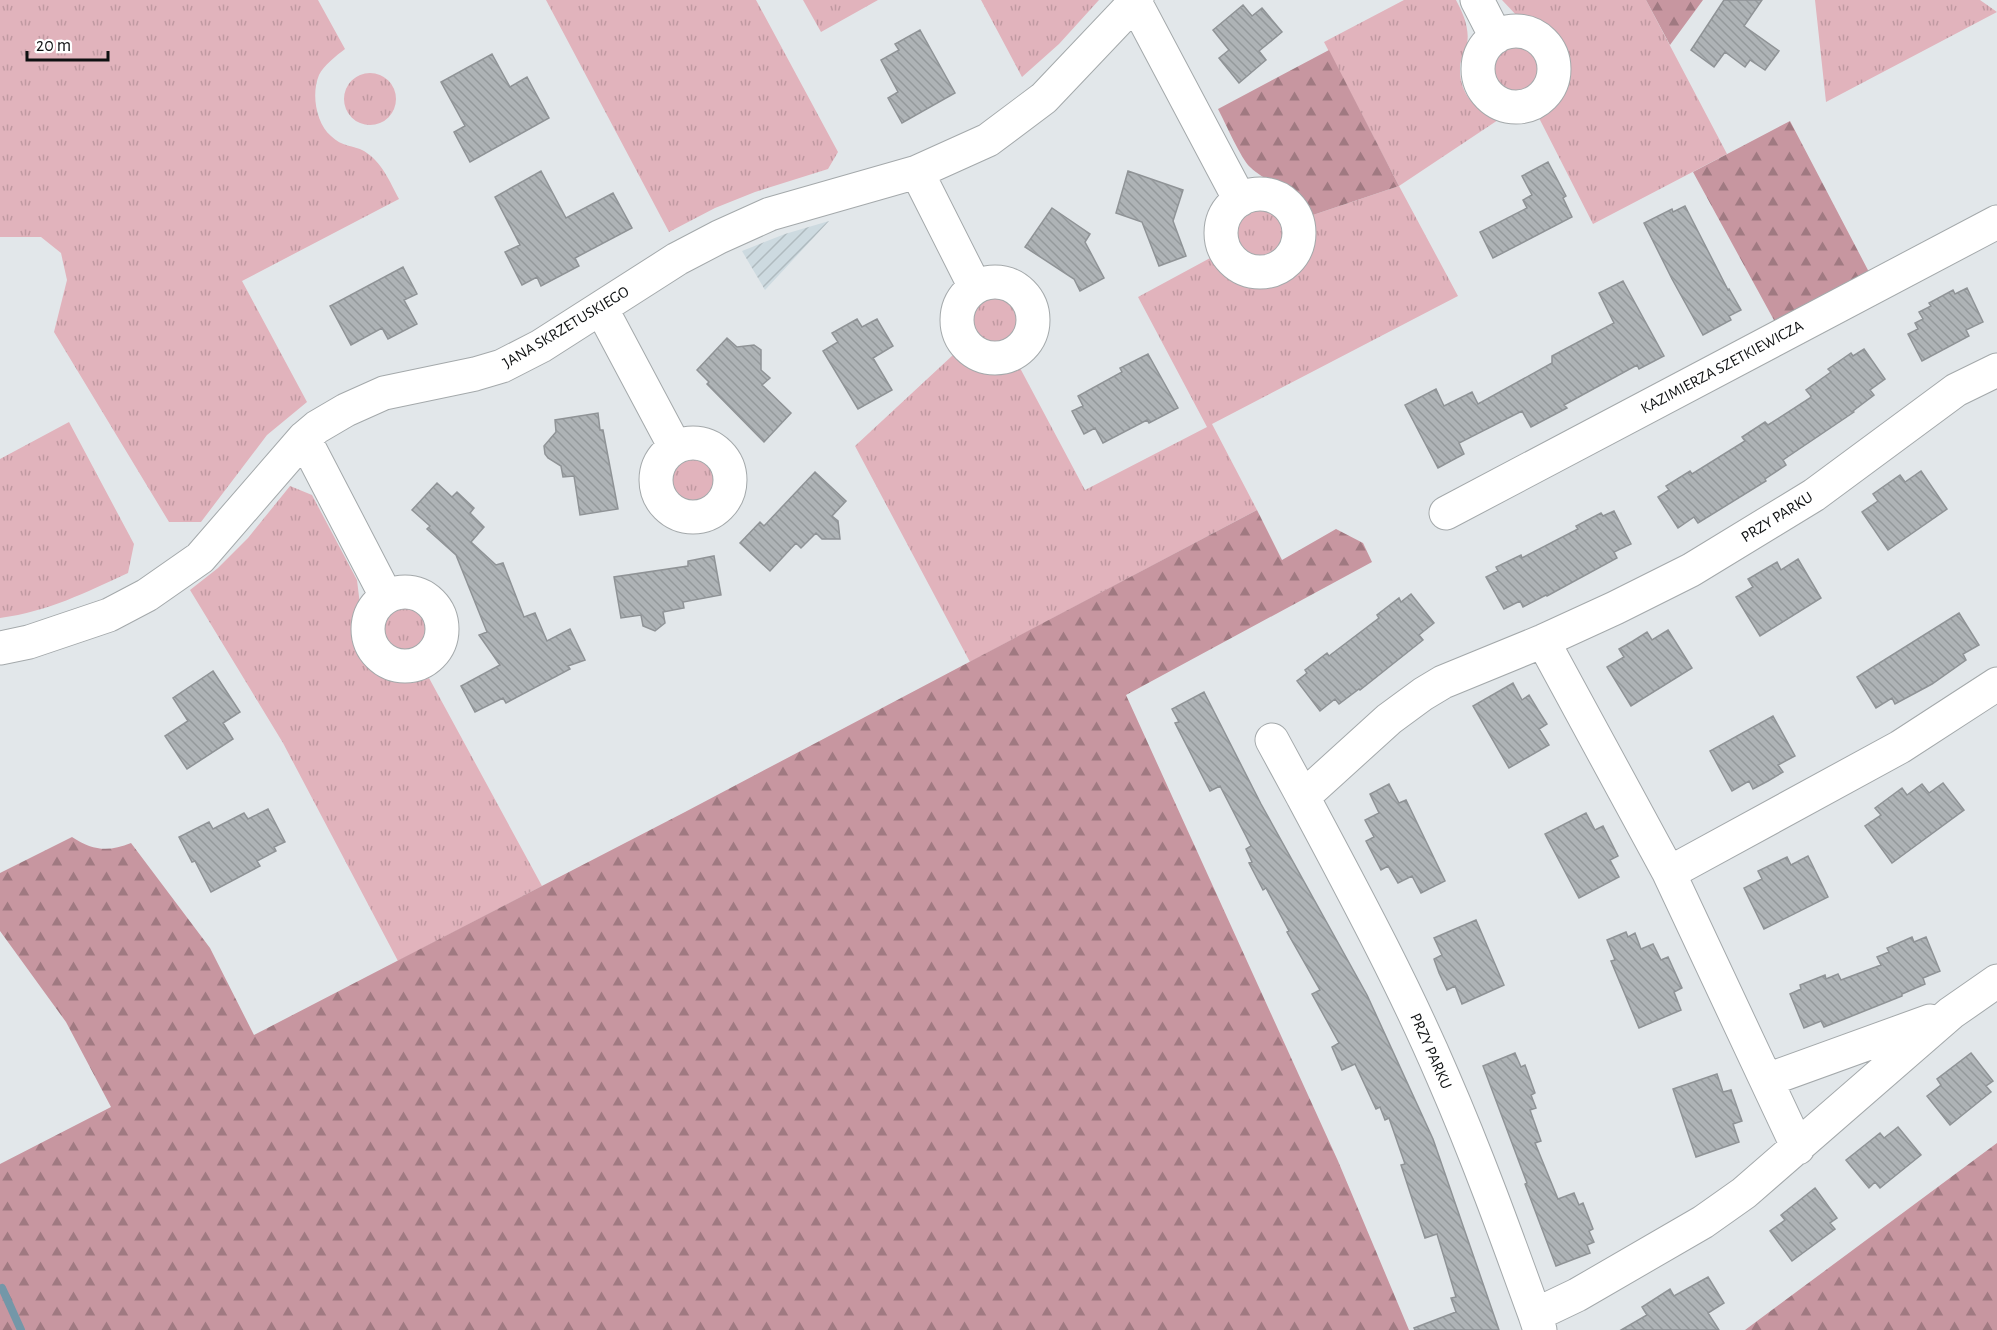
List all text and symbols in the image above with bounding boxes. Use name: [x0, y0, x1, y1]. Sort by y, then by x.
scale bar: [27, 24, 108, 62]
text: 20 m: [36, 37, 71, 55]
street label: JANA SKRZETUSKIEGO: [500, 283, 632, 371]
street label: KAZIMIERZA SZETKIEWICZA: [1638, 317, 1806, 417]
street label: PRZY PARKU: [1738, 489, 1816, 545]
street label: PRZY PARKU: [1407, 1011, 1455, 1091]

